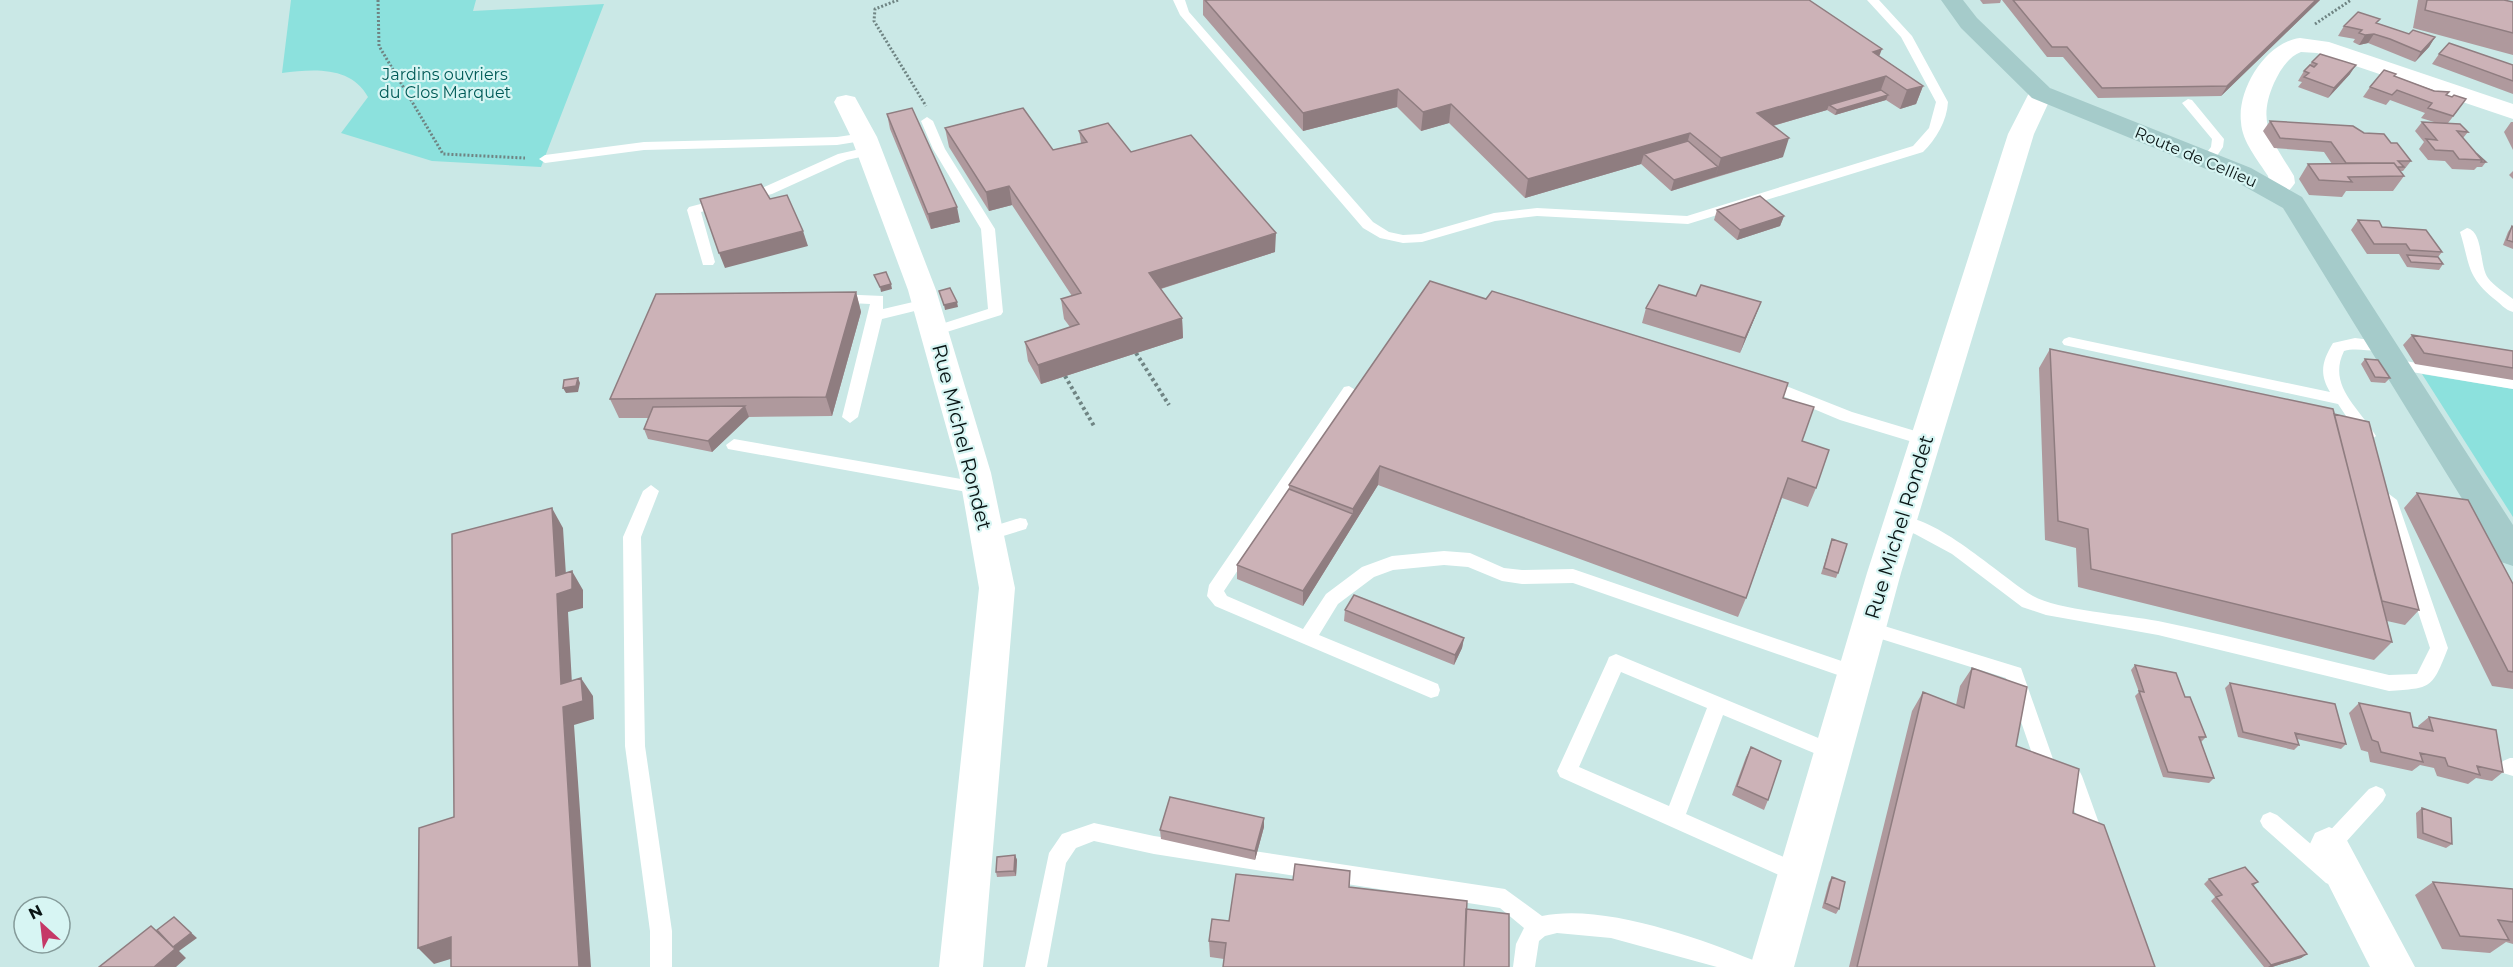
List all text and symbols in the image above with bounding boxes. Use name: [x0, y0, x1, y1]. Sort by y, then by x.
park label: Jardins ouvriers du Clos Marquet: [379, 65, 512, 102]
street label: Route de Cellieu: [2132, 123, 2260, 191]
street label: Rue Michel Rondet: [927, 341, 997, 533]
street label: Rue Michel Rondet: [1860, 432, 1938, 622]
north arrow: [12, 895, 72, 955]
text: N: [25, 901, 45, 923]

